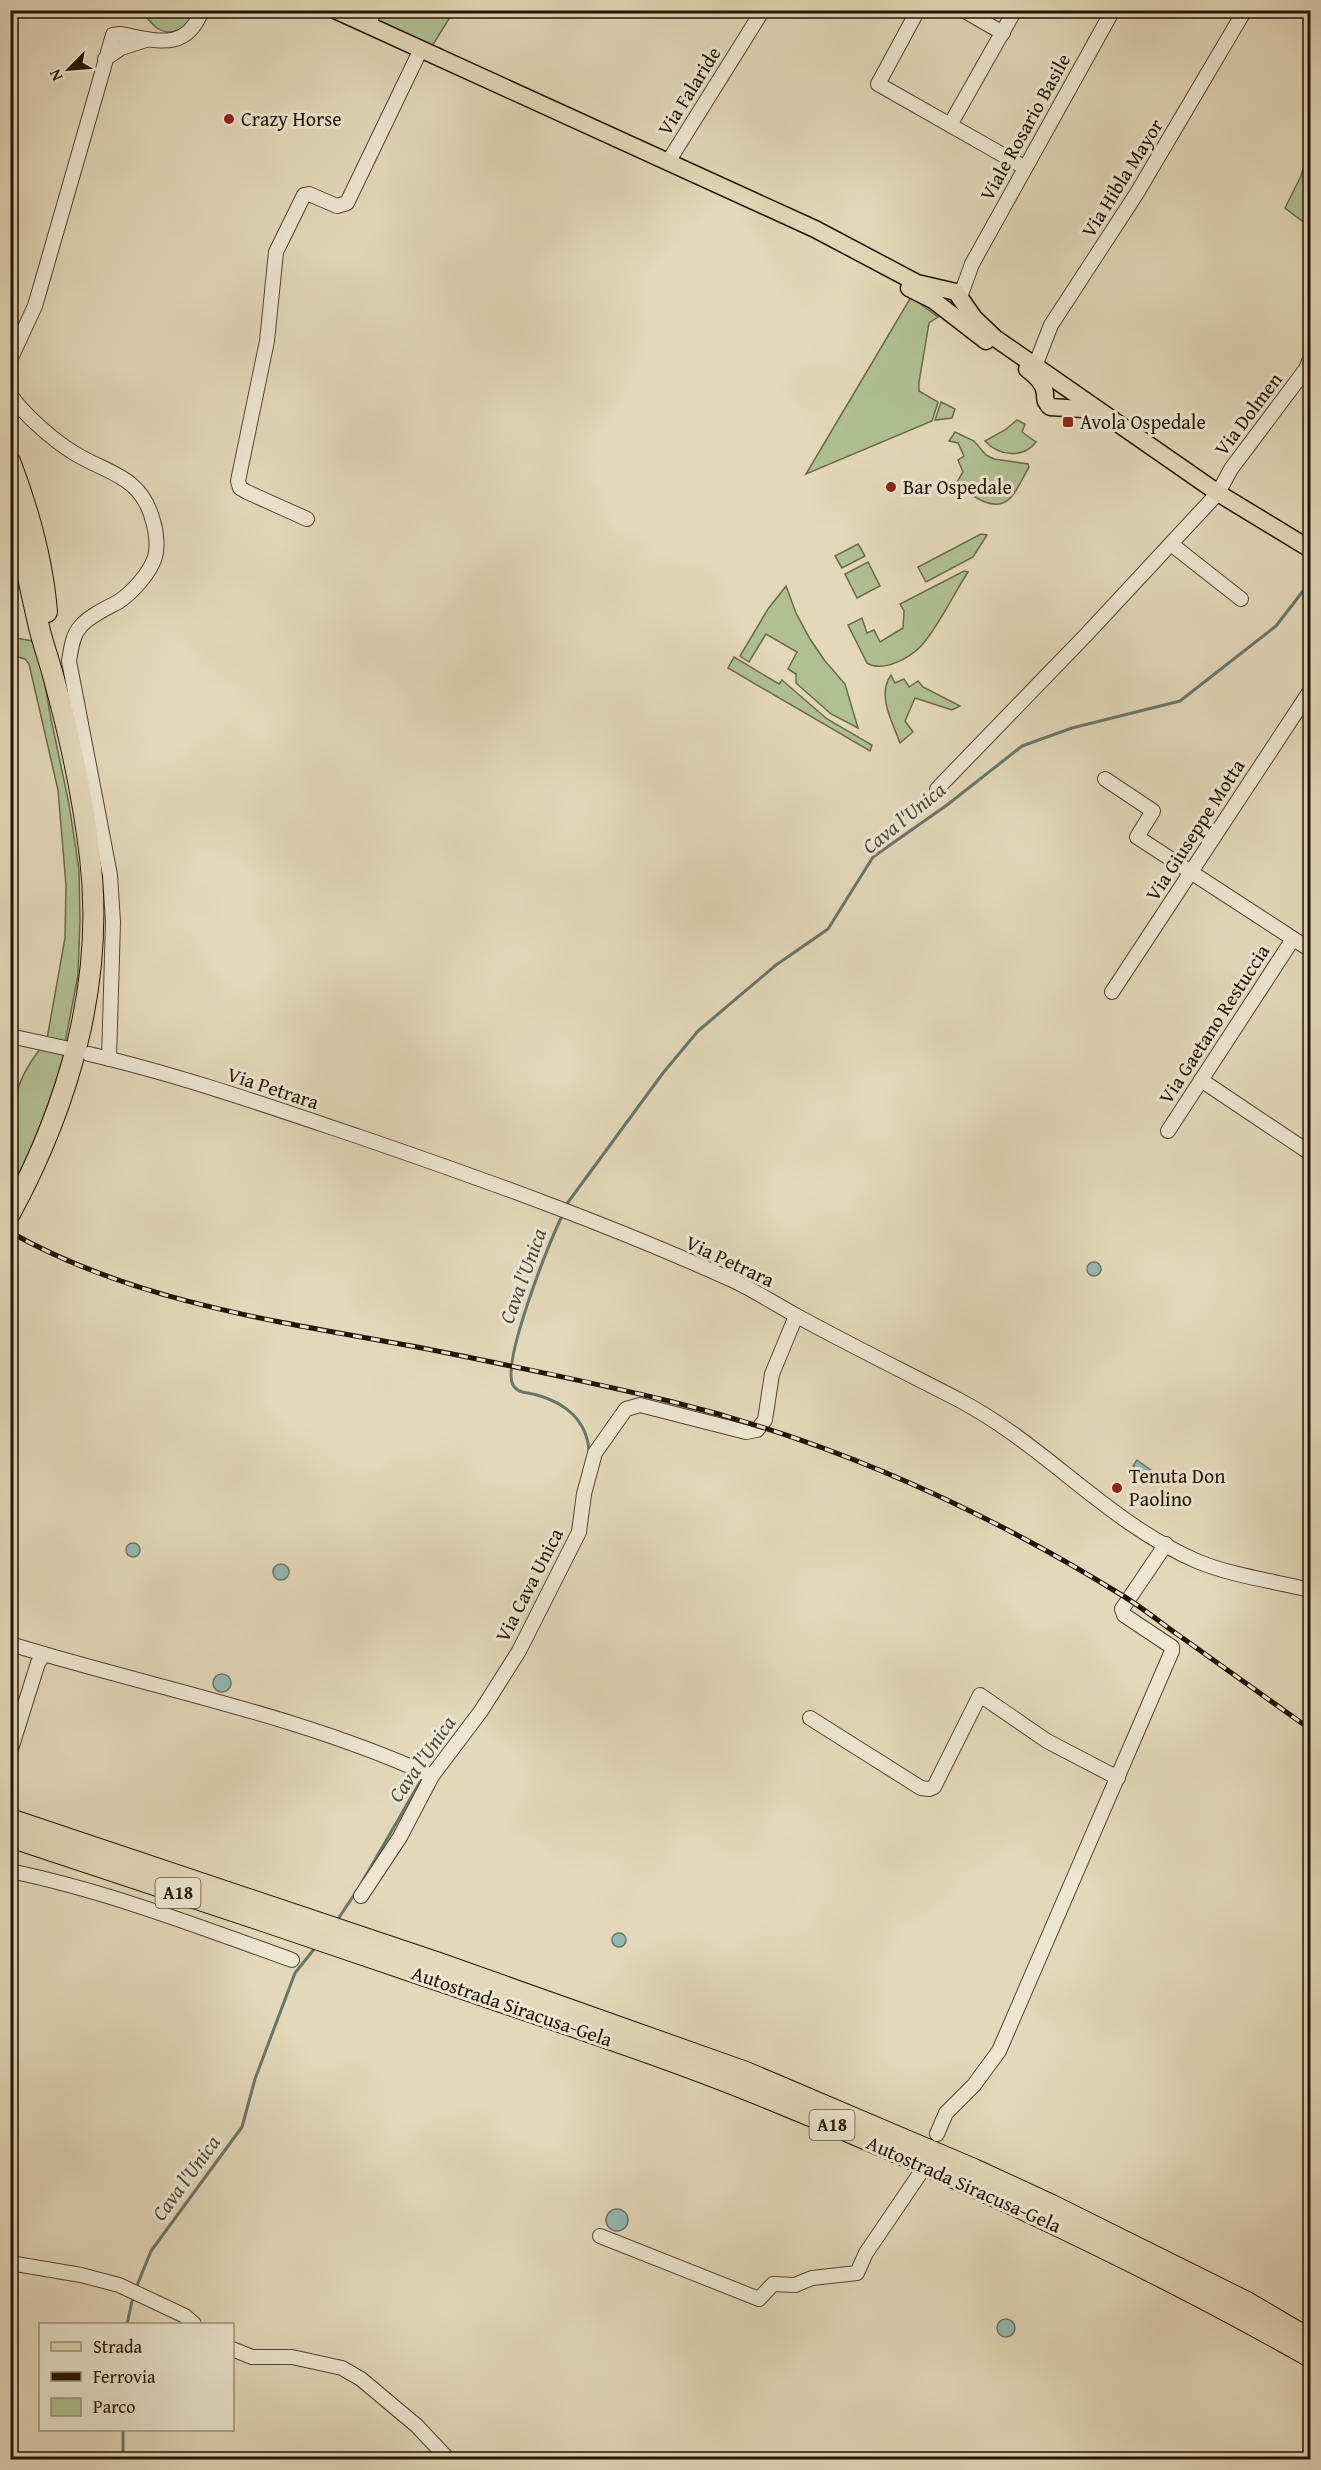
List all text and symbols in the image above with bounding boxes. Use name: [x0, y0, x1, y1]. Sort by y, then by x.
north arrow: [39, 39, 99, 99]
street label: Via Falaride: [650, 41, 727, 141]
street label: Viale Rosario Basile: [972, 48, 1077, 206]
text: N: [42, 65, 69, 85]
place label: Crazy Horse: [241, 104, 342, 133]
marker: Crazy Horse: [222, 112, 236, 126]
street label: Via Hibla Mayor: [1073, 113, 1170, 243]
street label: Via Dolmen: [1207, 366, 1289, 461]
place label: Avola Ospedale: [1080, 407, 1206, 436]
marker: Avola Ospedale: [1061, 415, 1075, 429]
place label: Bar Ospedale: [903, 472, 1012, 501]
marker: Bar Ospedale: [884, 480, 898, 494]
street label: Via Giuseppe Motta: [1138, 753, 1252, 906]
water label: Cava l'Unica: [855, 774, 952, 861]
street label: Via Gaetano Restuccia: [1151, 938, 1276, 1109]
street label: Via Petrara: [224, 1059, 323, 1116]
water label: Cava l'Unica: [491, 1224, 554, 1328]
street label: Via Petrara: [681, 1227, 780, 1294]
place label: Tenuta Don Paolino: [1129, 1461, 1225, 1513]
marker: Tenuta Don Paolino: [1110, 1481, 1124, 1495]
street label: Via Cava Unica: [487, 1522, 570, 1647]
water label: Cava l'Unica: [380, 1709, 463, 1808]
road number: A18: [156, 1878, 201, 1908]
street label: Autostrada Siracusa-Gela: [408, 1958, 617, 2054]
road number: A18: [810, 2110, 854, 2140]
water label: Cava l'Unica: [144, 2128, 228, 2227]
street label: Autostrada Siracusa-Gela: [862, 2128, 1067, 2240]
legend: [39, 2323, 234, 2431]
text: Strada: [93, 2333, 143, 2360]
text: Ferrovia: [93, 2363, 156, 2390]
text: Parco: [93, 2393, 136, 2420]

